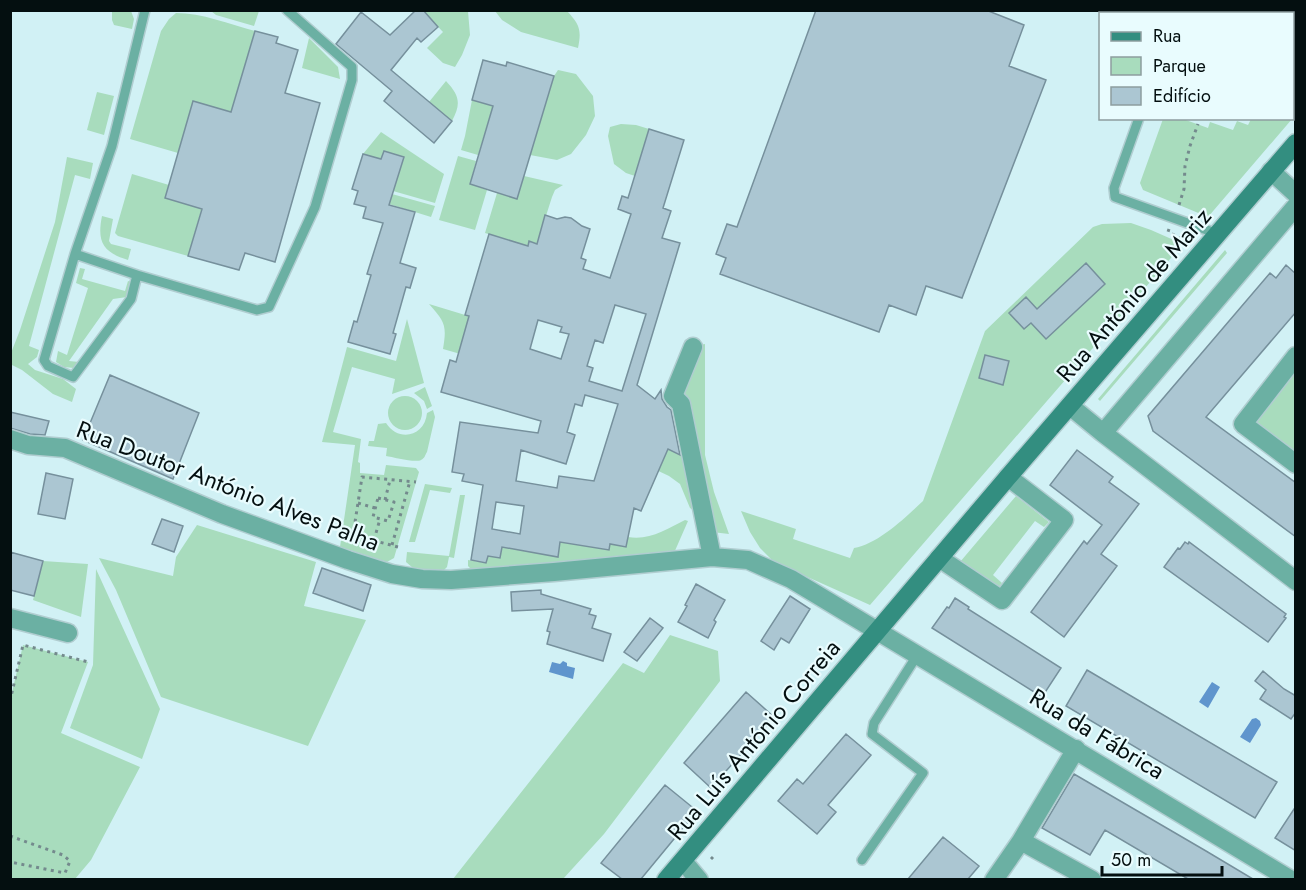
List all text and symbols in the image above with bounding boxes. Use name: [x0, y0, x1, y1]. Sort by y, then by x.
legend: [1099, 12, 1294, 120]
text: Rua: [1153, 23, 1181, 49]
text: Parque: [1153, 53, 1206, 79]
text: Edifício: [1153, 83, 1211, 109]
street label: Rua António de Mariz: [1048, 200, 1219, 390]
street label: Rua Doutor António Alves Palha: [72, 412, 385, 560]
street label: Rua Luís António Correia: [659, 632, 848, 848]
street label: Rua da Fábrica: [1023, 679, 1171, 788]
scale bar: [1102, 839, 1222, 877]
text: 50 m: [1111, 847, 1151, 873]

